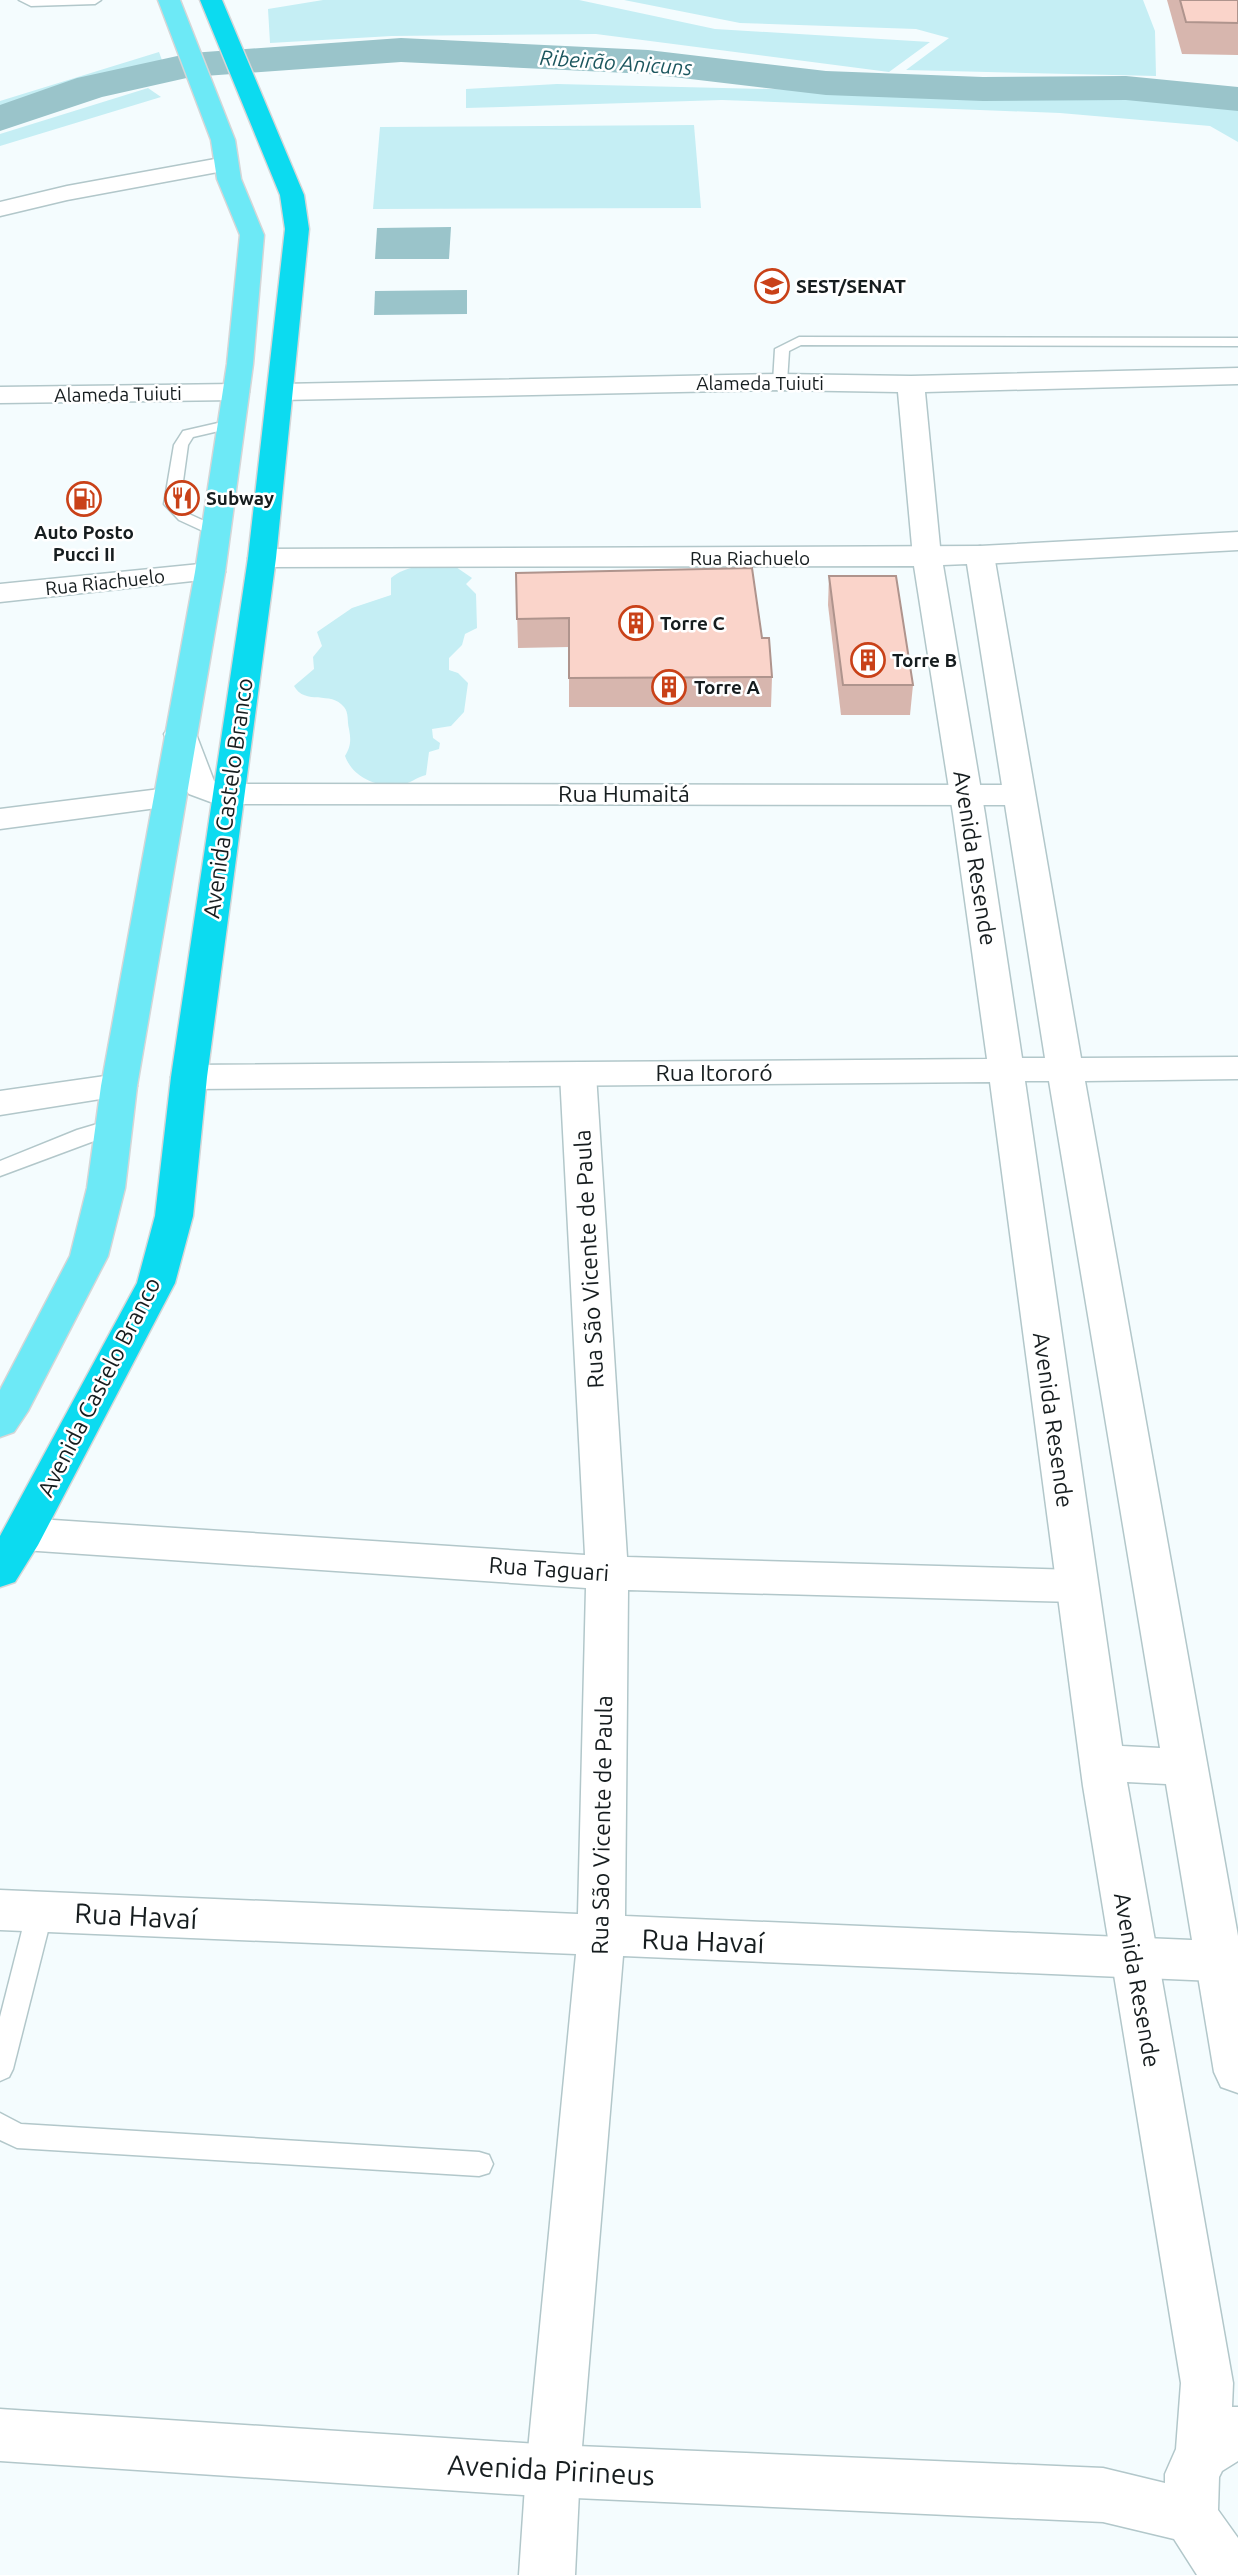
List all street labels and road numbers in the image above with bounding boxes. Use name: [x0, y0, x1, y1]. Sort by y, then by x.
street label: Alameda Tuiuti: [696, 372, 824, 394]
street label: Alameda Tuiuti: [54, 382, 182, 406]
street label: Rua Riachuelo: [690, 547, 810, 569]
street label: Rua Riachuelo: [44, 565, 166, 599]
street label: Avenida Castelo Branco: [198, 676, 257, 920]
street label: Avenida Resende: [949, 769, 1002, 947]
street label: Rua Humaitá: [558, 781, 690, 806]
street label: Rua Itororó: [655, 1060, 773, 1085]
street label: Rua São Vicente de Paula: [569, 1129, 608, 1389]
street label: Avenida Castelo Branco: [32, 1273, 165, 1500]
street label: Avenida Resende: [1029, 1331, 1078, 1509]
street label: Rua Taguari: [488, 1552, 610, 1585]
street label: Rua São Vicente de Paula: [587, 1695, 616, 1955]
street label: Avenida Resende: [1110, 1891, 1165, 2069]
street label: Rua Havaí: [74, 1897, 199, 1934]
street label: Rua Havaí: [641, 1923, 766, 1958]
street label: Avenida Pirineus: [447, 2449, 655, 2490]

